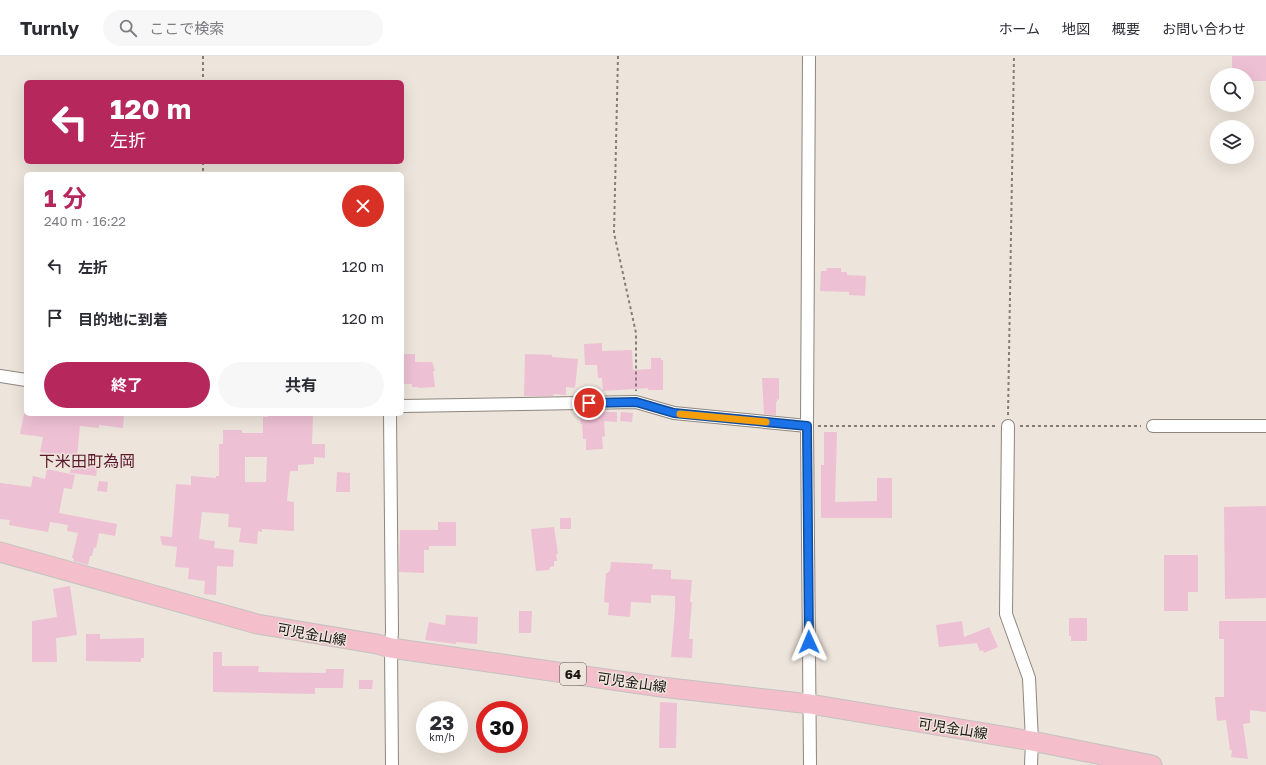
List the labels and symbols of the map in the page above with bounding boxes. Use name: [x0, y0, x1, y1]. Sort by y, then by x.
pin: [572, 386, 606, 420]
district label: 下米田町為岡: [39, 451, 135, 471]
street label: 可児金山線: [276, 620, 348, 648]
position arrow: [788, 621, 830, 663]
road number: 64: [560, 663, 586, 685]
street label: 可児金山線: [596, 669, 668, 695]
speed limit sign: 30: [476, 701, 528, 753]
street label: 可児金山線: [917, 714, 989, 742]

